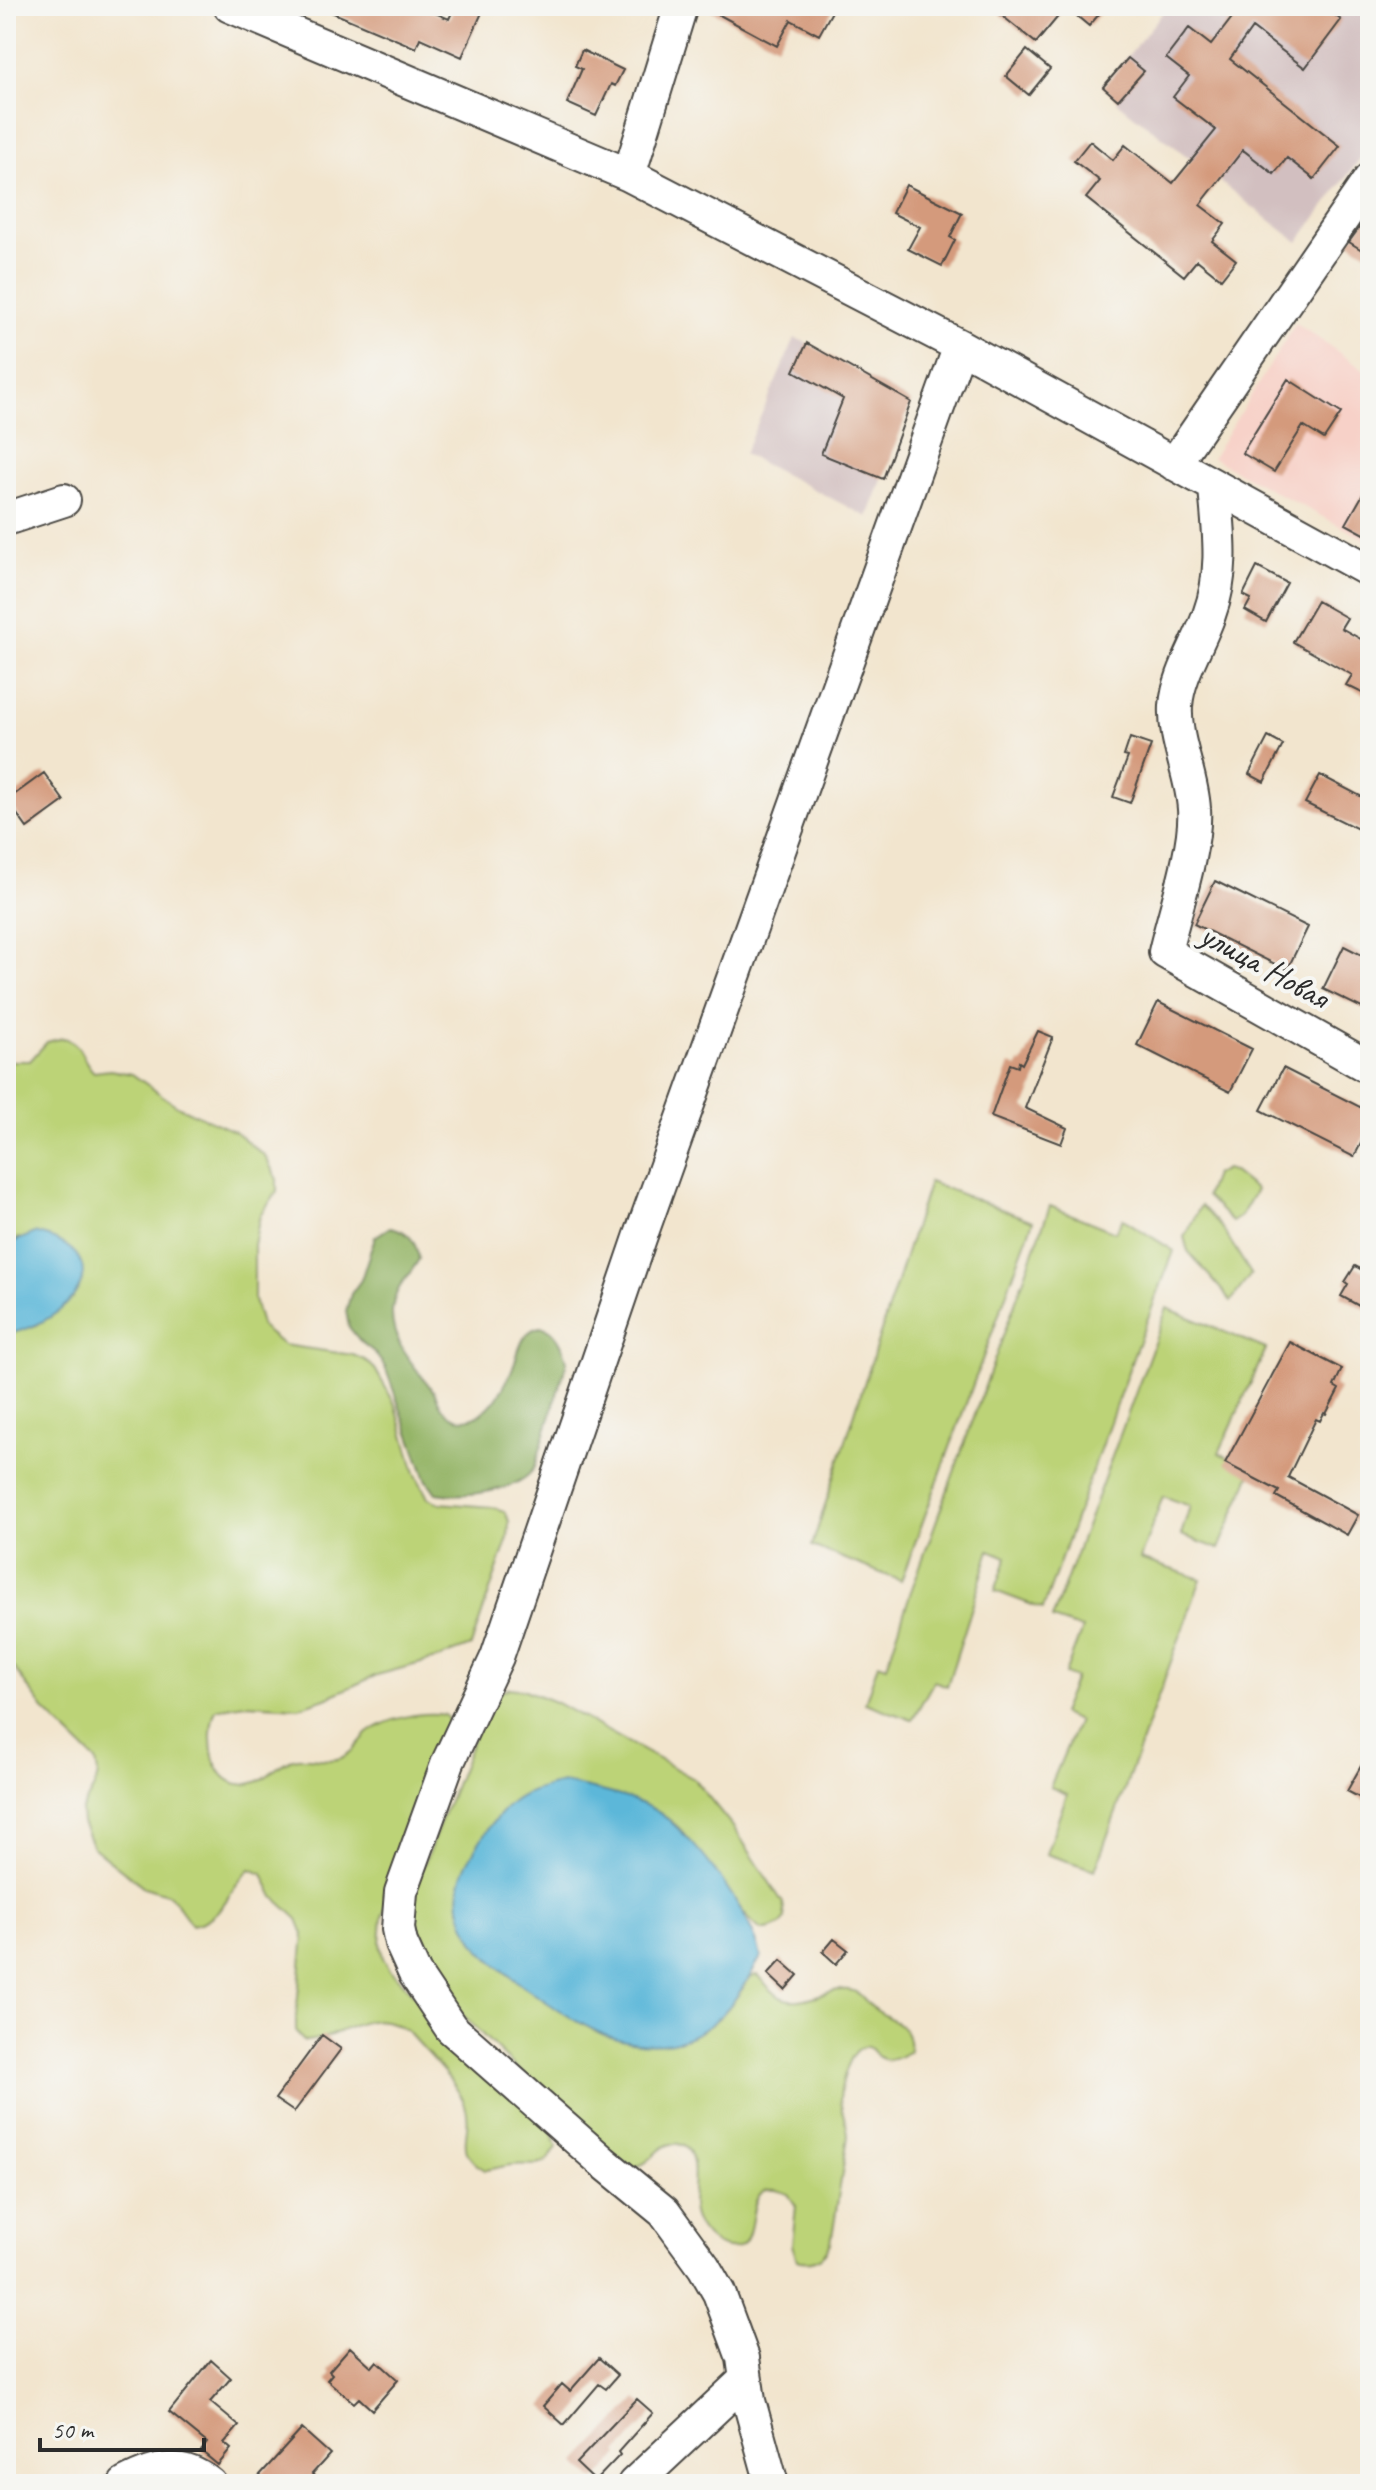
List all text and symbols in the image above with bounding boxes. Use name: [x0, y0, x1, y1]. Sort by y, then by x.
street label: улица Новая: [1191, 912, 1339, 1019]
scale bar: [40, 2402, 204, 2452]
text: 50 m: [52, 2415, 95, 2445]

